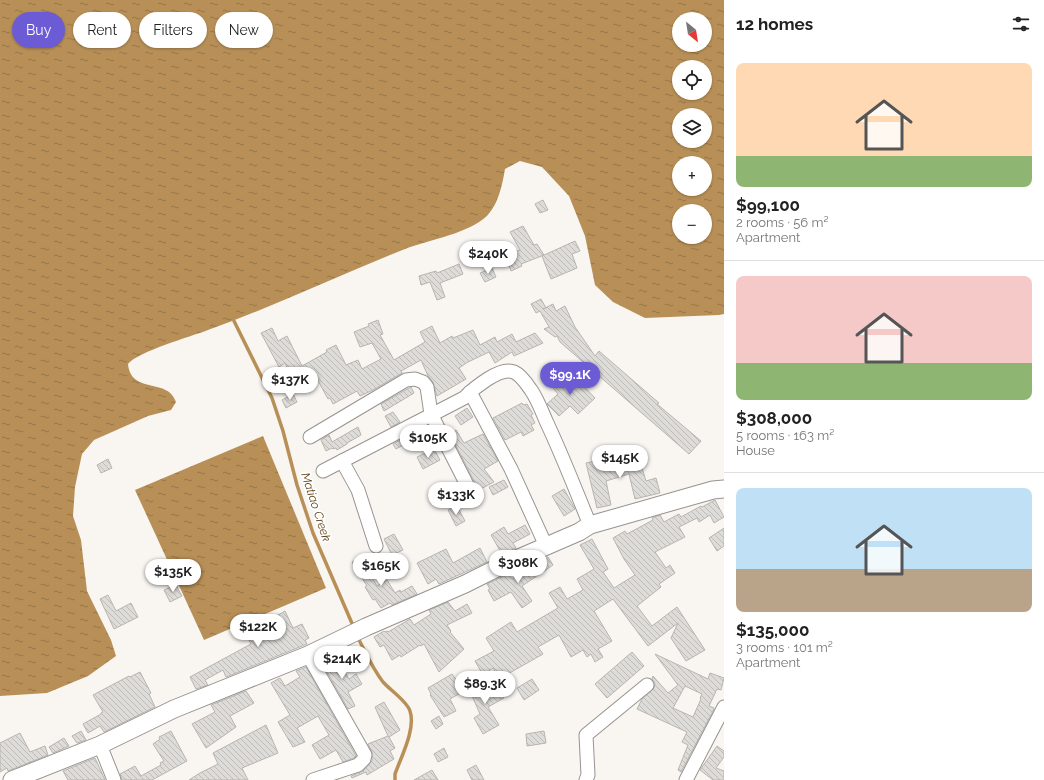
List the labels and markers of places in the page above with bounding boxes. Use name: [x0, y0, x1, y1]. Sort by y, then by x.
pin: $240K: [460, 241, 516, 275]
pin: $99.1K: [537, 362, 603, 396]
pin: $137K: [262, 367, 318, 401]
pin: $105K: [400, 425, 456, 459]
pin: $145K: [592, 445, 648, 479]
pin: $133K: [428, 482, 484, 516]
pin: $308K: [490, 550, 546, 584]
pin: $165K: [353, 553, 409, 587]
pin: $135K: [145, 559, 201, 593]
pin: $122K: [230, 614, 286, 648]
pin: $214K: [314, 646, 370, 680]
pin: $89.3K: [452, 671, 518, 705]

